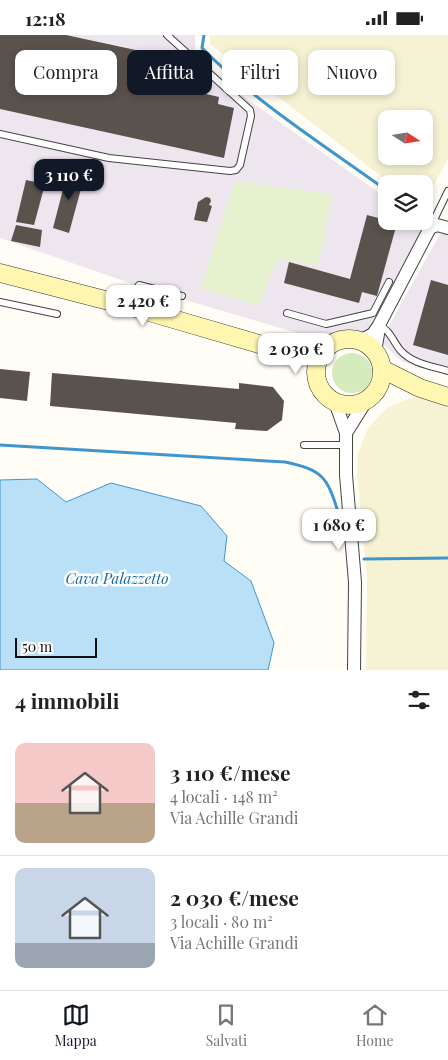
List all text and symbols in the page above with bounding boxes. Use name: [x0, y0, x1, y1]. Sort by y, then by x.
text: 12:18: [25, 5, 66, 31]
chip: Compra: [15, 50, 117, 95]
chip: Affitta: [127, 50, 212, 95]
chip: Filtri: [222, 50, 298, 95]
chip: Nuovo: [308, 50, 395, 95]
north arrow: [378, 110, 432, 165]
map controls: [378, 110, 433, 230]
pin: 3 110 €: [23, 159, 115, 201]
text: 3 110 €: [45, 164, 93, 185]
button: layers: [378, 175, 433, 230]
pin: 2 420 €: [97, 285, 189, 327]
text: 2 420 €: [117, 290, 169, 311]
pin: 2 030 €: [250, 333, 342, 375]
text: 2 030 €: [269, 338, 323, 359]
pin: 1 680 €: [293, 509, 385, 551]
text: 1 680 €: [313, 514, 365, 535]
water label: Cava Palazzetto: [65, 568, 169, 588]
scale bar: [15, 635, 98, 658]
text: 50 m: [22, 637, 52, 656]
text: 4 immobili: [15, 686, 119, 714]
icon: filters: [405, 686, 433, 714]
text: 3 110 €/mese: [170, 758, 291, 786]
icon: home: [55, 763, 115, 823]
text: 4 locali · 148 m²: [170, 786, 278, 807]
text: Via Achille Grandi: [170, 807, 298, 828]
text: 2 030 €/mese: [170, 883, 299, 911]
icon: home: [55, 888, 115, 948]
text: 3 locali · 80 m²: [170, 911, 273, 932]
text: Via Achille Grandi: [170, 932, 298, 953]
tab: Mappa: [54, 1001, 97, 1050]
tab: Salvati: [206, 1001, 247, 1050]
tab: Home: [356, 1001, 394, 1050]

